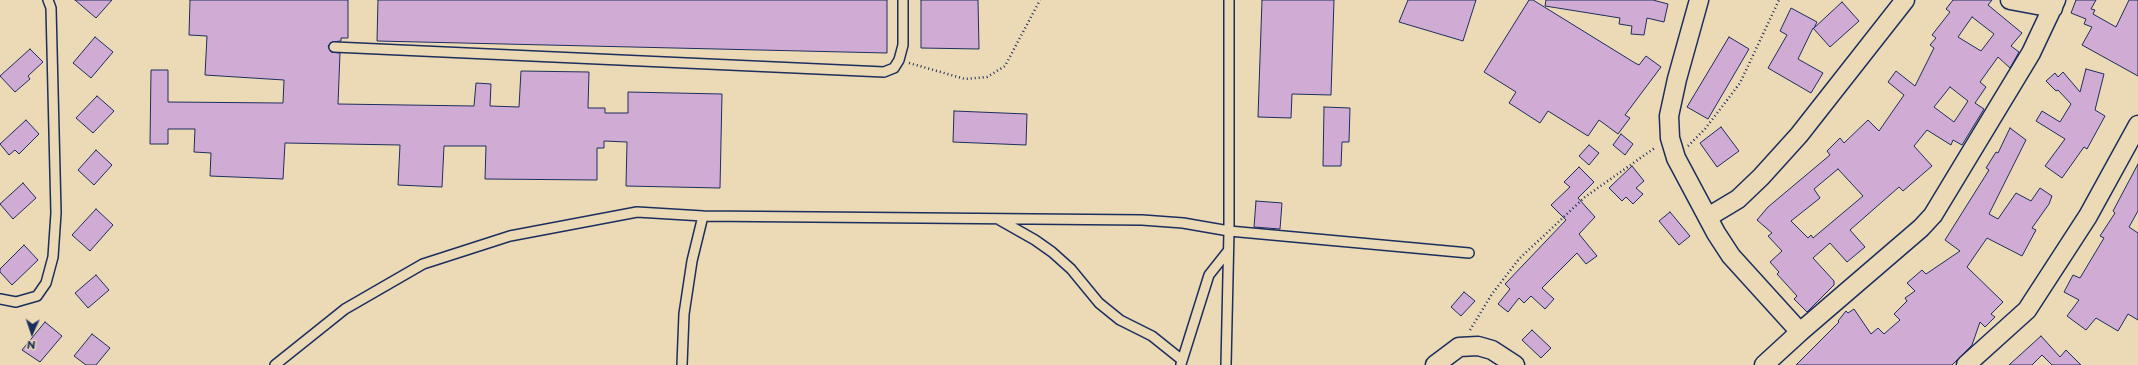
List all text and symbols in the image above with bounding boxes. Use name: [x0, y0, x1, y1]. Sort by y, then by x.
north arrow: [12, 313, 52, 353]
text: N: [27, 337, 36, 354]

